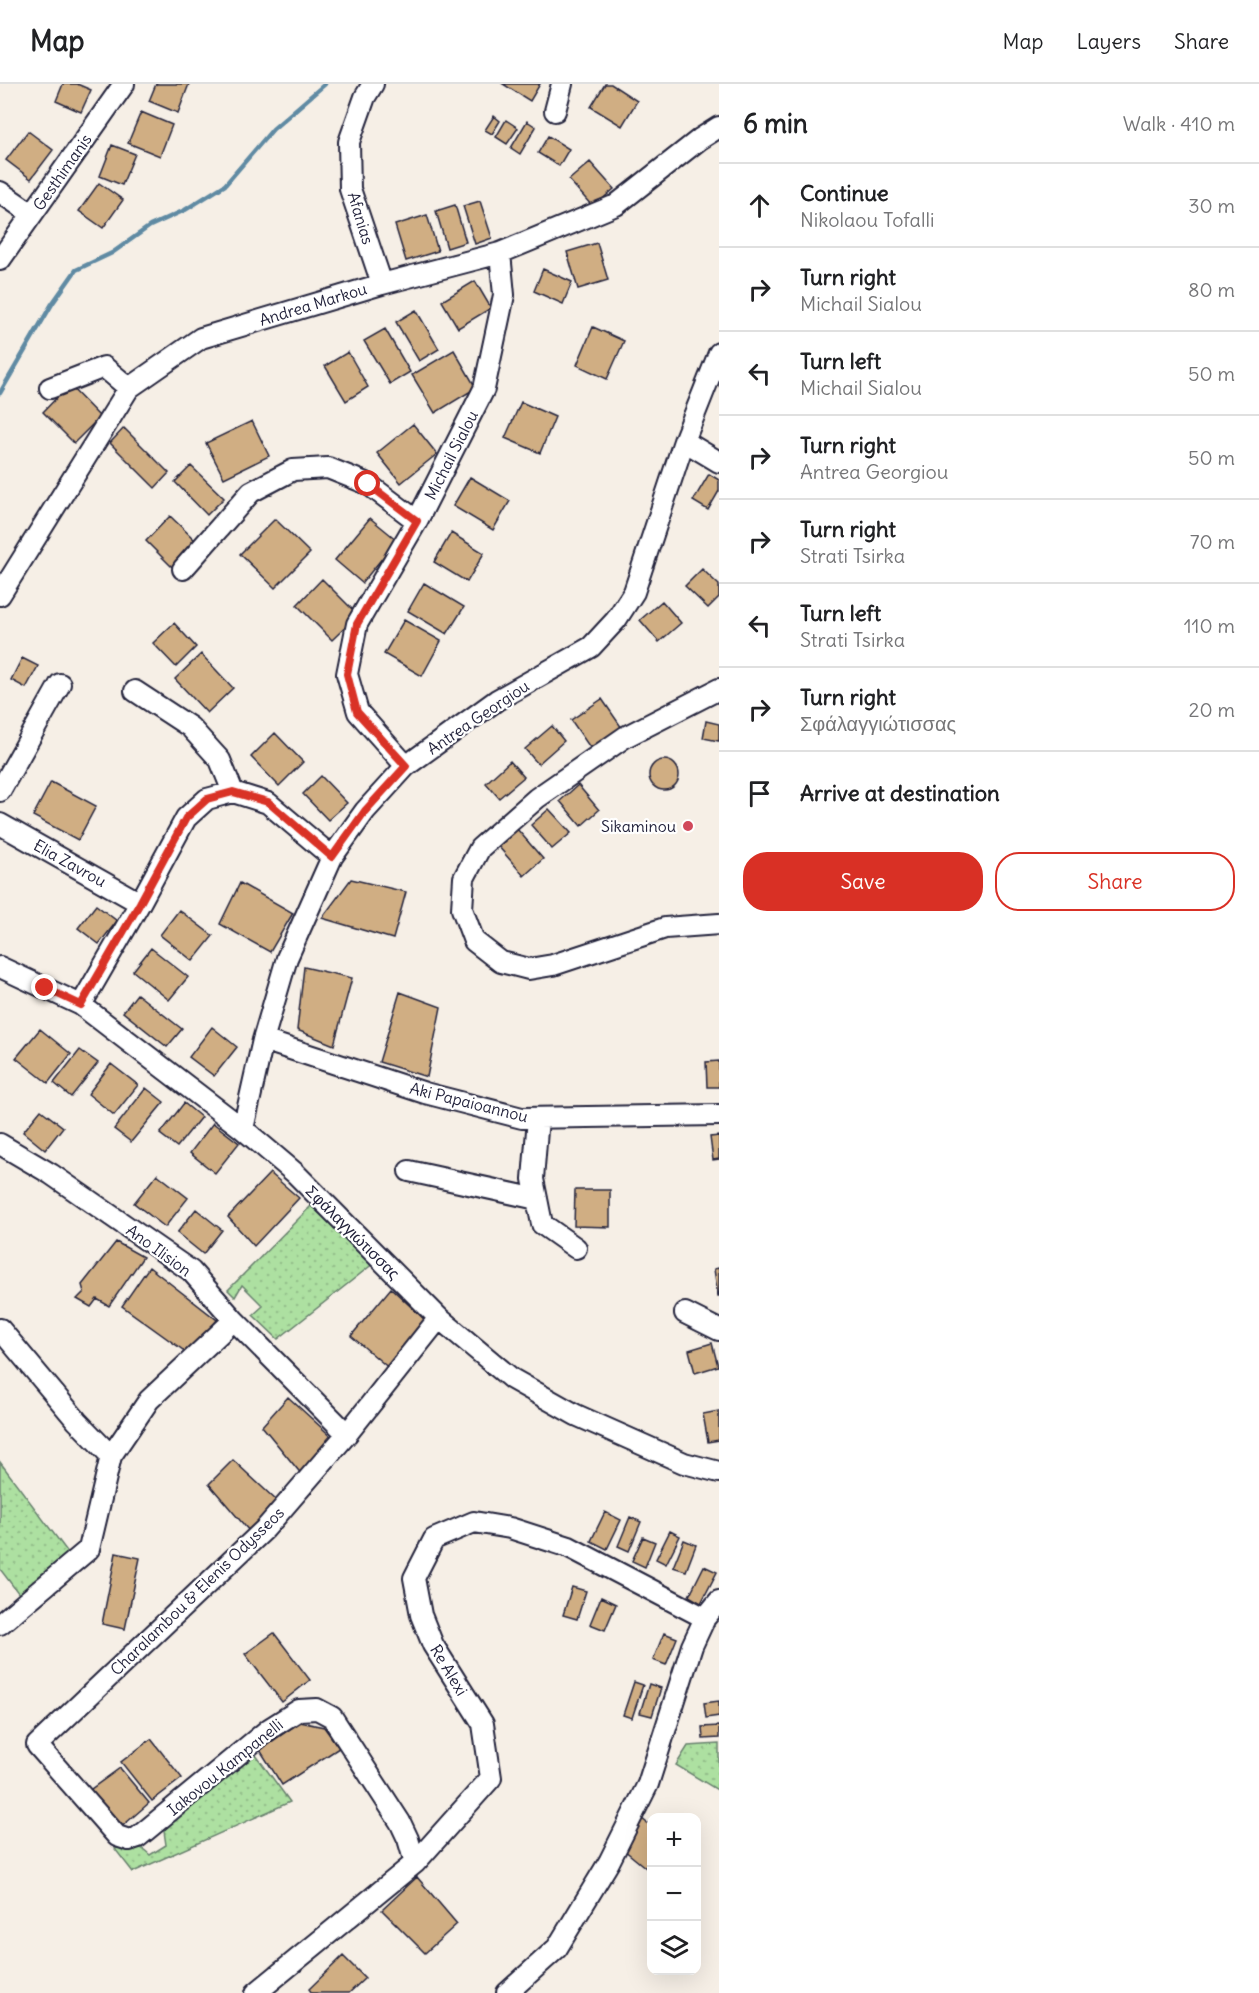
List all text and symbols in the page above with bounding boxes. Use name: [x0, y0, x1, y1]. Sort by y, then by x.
text: Map: [30, 23, 84, 59]
text: Map: [1003, 28, 1043, 55]
text: Layers: [1076, 28, 1141, 55]
text: Share: [1174, 28, 1229, 55]
text: 6 min: [743, 107, 808, 140]
text: Walk · 410 m: [1123, 111, 1235, 136]
street label: Gesthimanis: [28, 130, 96, 214]
text: Continue: [800, 179, 889, 207]
street label: Afanias: [344, 189, 378, 247]
icon: ahead: [743, 189, 776, 222]
text: 30 m: [1188, 193, 1235, 218]
text: Nikolaou Tofalli: [800, 207, 934, 232]
text: Turn right: [800, 263, 896, 291]
icon: right: [743, 273, 776, 306]
text: 80 m: [1188, 277, 1235, 302]
street label: Andrea Markou: [257, 278, 369, 330]
text: Michail Sialou: [800, 291, 922, 316]
text: Turn left: [800, 347, 881, 375]
icon: left: [743, 357, 776, 390]
text: 50 m: [1188, 361, 1235, 386]
text: Michail Sialou: [800, 375, 922, 400]
street label: Michail Sialou: [420, 407, 482, 503]
text: Turn right: [800, 431, 896, 459]
icon: right: [743, 441, 776, 474]
text: 50 m: [1188, 445, 1235, 470]
text: Antrea Georgiou: [800, 459, 948, 484]
route start: [354, 470, 380, 496]
text: Turn right: [800, 515, 896, 543]
icon: right: [743, 525, 776, 558]
text: 70 m: [1190, 529, 1235, 554]
text: Strati Tsirka: [800, 543, 905, 568]
text: Turn left: [800, 599, 881, 627]
icon: left: [743, 609, 776, 642]
text: 110 m: [1184, 613, 1235, 638]
text: Strati Tsirka: [800, 627, 905, 652]
street label: Antrea Georgiou: [423, 675, 533, 759]
text: Turn right: [800, 683, 896, 711]
icon: right: [743, 693, 776, 726]
text: 20 m: [1189, 697, 1235, 722]
text: Σφάλαγγιώτισσας: [800, 711, 956, 736]
icon: arrive: [743, 777, 776, 810]
text: Arrive at destination: [800, 779, 1000, 807]
place label: Sikaminou: [601, 816, 676, 836]
marker: Sikaminou: [681, 819, 695, 833]
street label: Elia Zavrou: [30, 835, 110, 891]
button: Save: [743, 852, 983, 911]
button: Share: [995, 852, 1235, 911]
route end: [31, 974, 57, 1000]
street label: Aki Papaioannou: [408, 1078, 530, 1126]
street label: Σφάλαγγιώτισσας: [302, 1181, 404, 1283]
street label: Ano Ilision: [123, 1220, 195, 1280]
street label: Charalambou & Elenis Odysseos: [106, 1503, 288, 1679]
street label: Re Alexi: [426, 1641, 472, 1699]
street label: Iakovou Kampanelli: [163, 1714, 287, 1820]
map controls: [647, 1813, 701, 1975]
button: +: [647, 1813, 701, 1867]
button: −: [647, 1867, 701, 1921]
button: layers: [647, 1921, 701, 1975]

